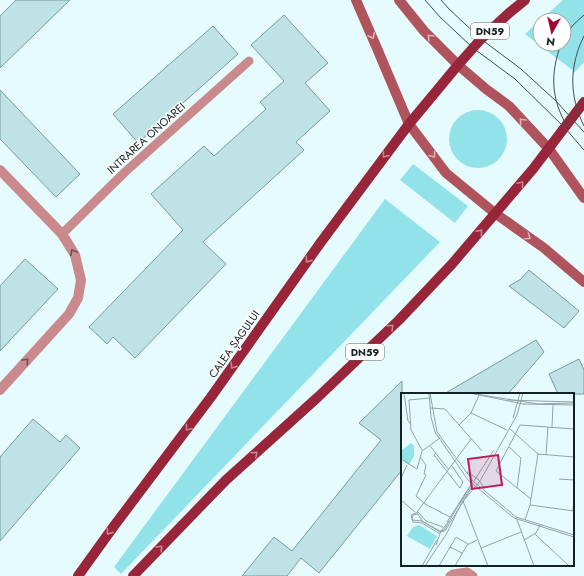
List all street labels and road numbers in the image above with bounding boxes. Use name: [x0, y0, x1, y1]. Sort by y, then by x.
road number: DN59: [471, 23, 509, 39]
street label: INTRAREA ONOAREI: [103, 99, 189, 177]
street label: CALEA ȘAGULUI: [205, 307, 263, 381]
road number: DN59: [346, 344, 384, 360]

